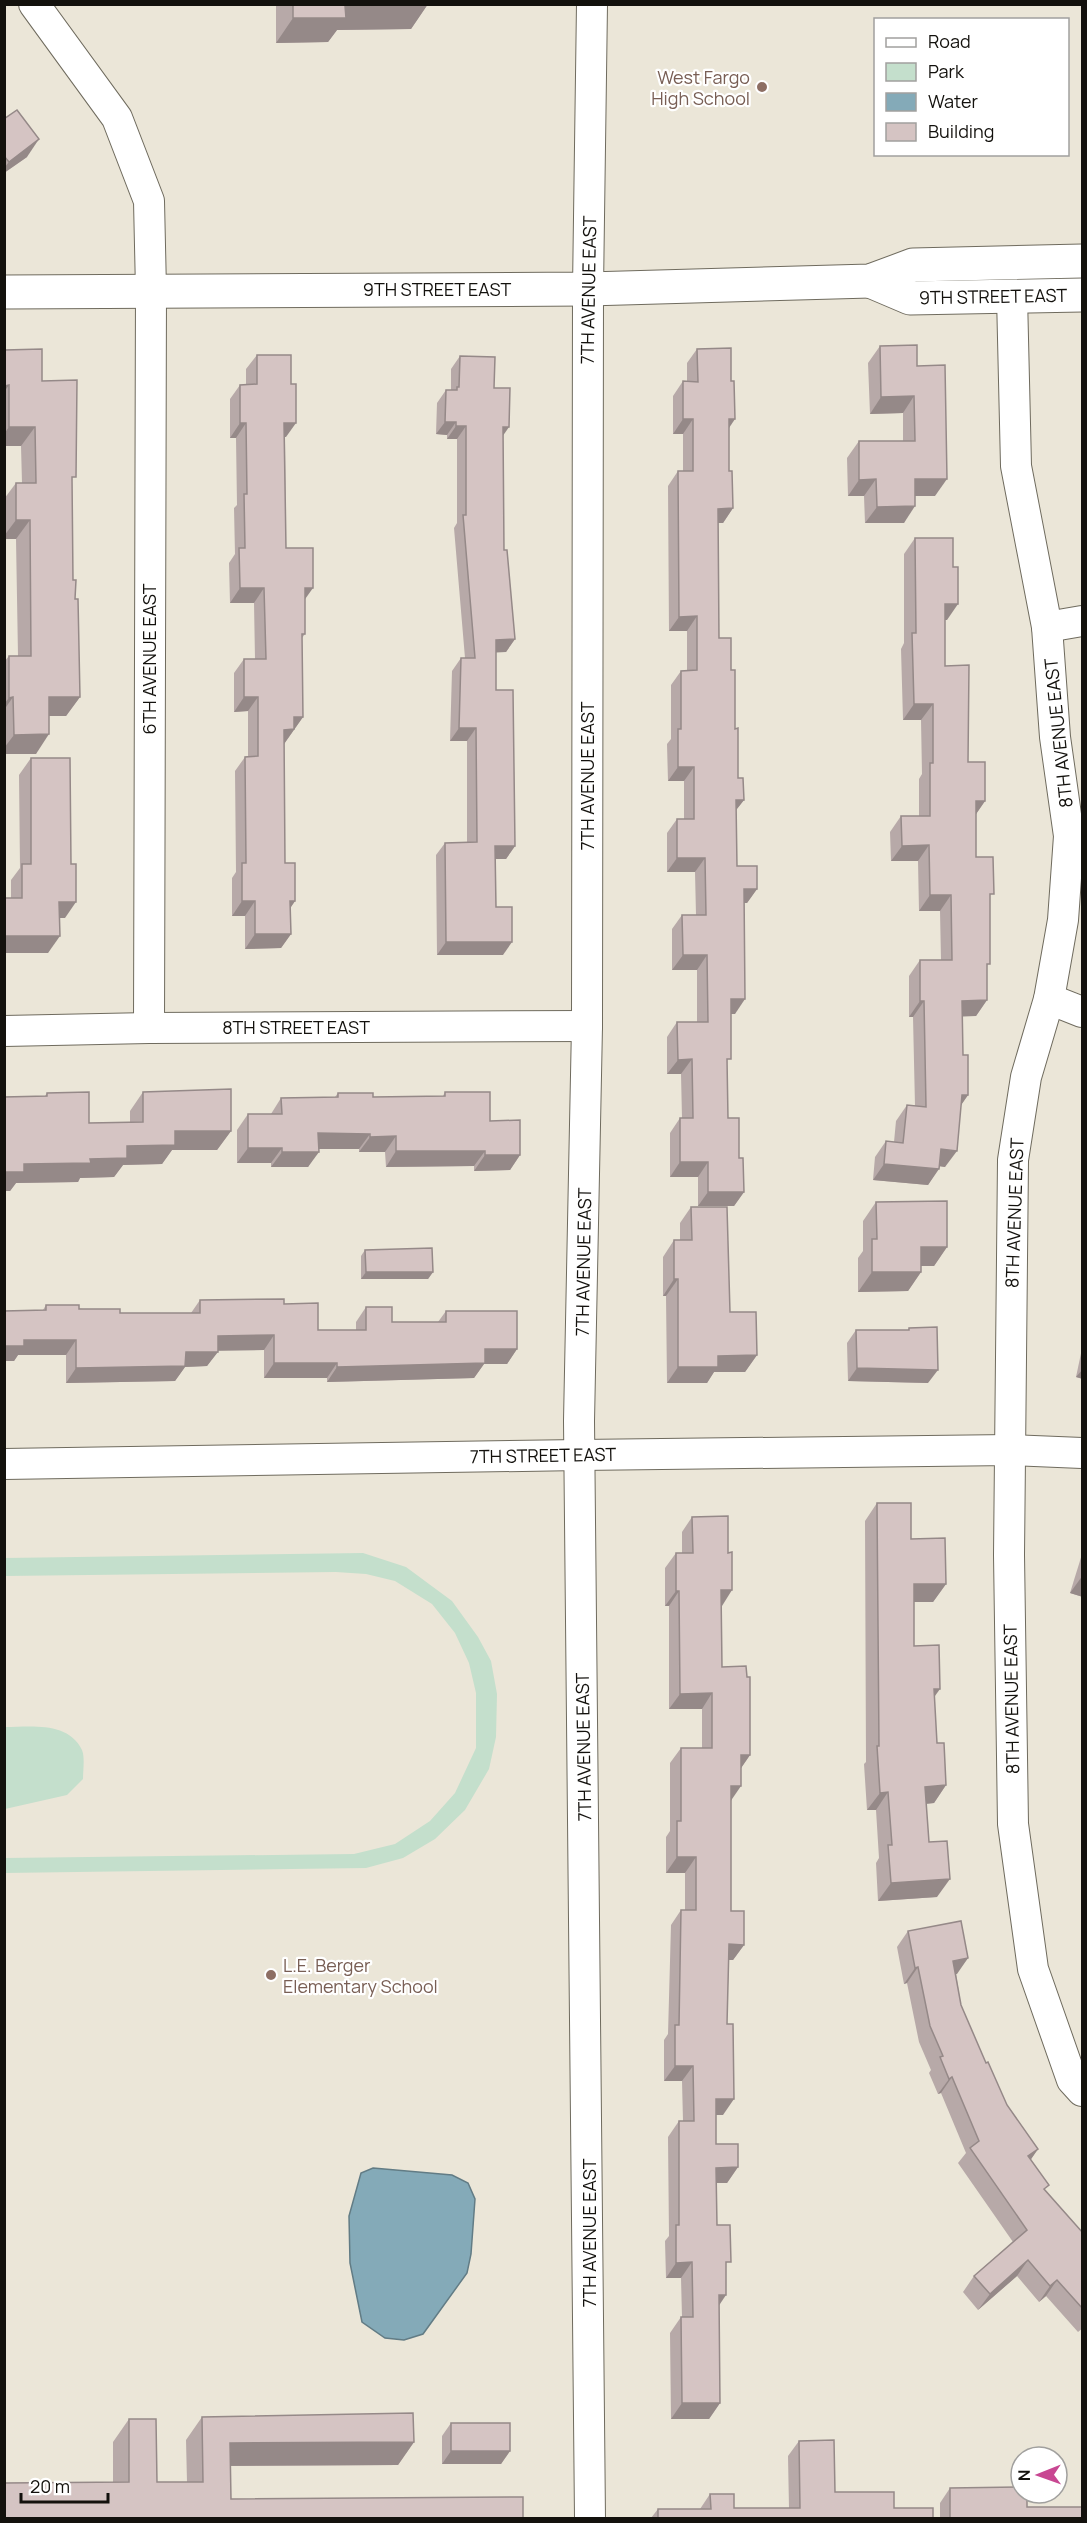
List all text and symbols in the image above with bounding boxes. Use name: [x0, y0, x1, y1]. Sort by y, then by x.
legend: [874, 18, 1069, 156]
text: Road: [928, 29, 971, 53]
text: Park: [928, 59, 965, 83]
place label: West Fargo High School: [651, 65, 750, 110]
marker: West Fargo High School: [755, 80, 769, 94]
text: Water: [928, 89, 978, 113]
text: Building: [928, 119, 994, 143]
street label: 7TH AVENUE EAST: [575, 215, 601, 365]
street label: 9TH STREET EAST: [363, 277, 511, 301]
street label: 9TH STREET EAST: [919, 283, 1068, 309]
street label: 6TH AVENUE EAST: [137, 583, 161, 735]
street label: 8TH AVENUE EAST: [1038, 657, 1078, 809]
street label: 7TH AVENUE EAST: [575, 701, 599, 850]
street label: 8TH STREET EAST: [222, 1015, 370, 1039]
street label: 8TH AVENUE EAST: [999, 1137, 1029, 1289]
street label: 7TH AVENUE EAST: [570, 1187, 596, 1337]
street label: 7TH STREET EAST: [470, 1442, 617, 1468]
street label: 8TH AVENUE EAST: [998, 1623, 1024, 1774]
street label: 7TH AVENUE EAST: [570, 1672, 596, 1822]
place label: L.E. Berger Elementary School: [283, 1953, 438, 1998]
marker: L.E. Berger Elementary School: [264, 1968, 278, 1982]
street label: 7TH AVENUE EAST: [577, 2158, 601, 2307]
north arrow: [1009, 2445, 1069, 2505]
scale bar: [21, 2466, 108, 2504]
text: N: [1013, 2469, 1035, 2481]
text: 20 m: [30, 2474, 70, 2498]

